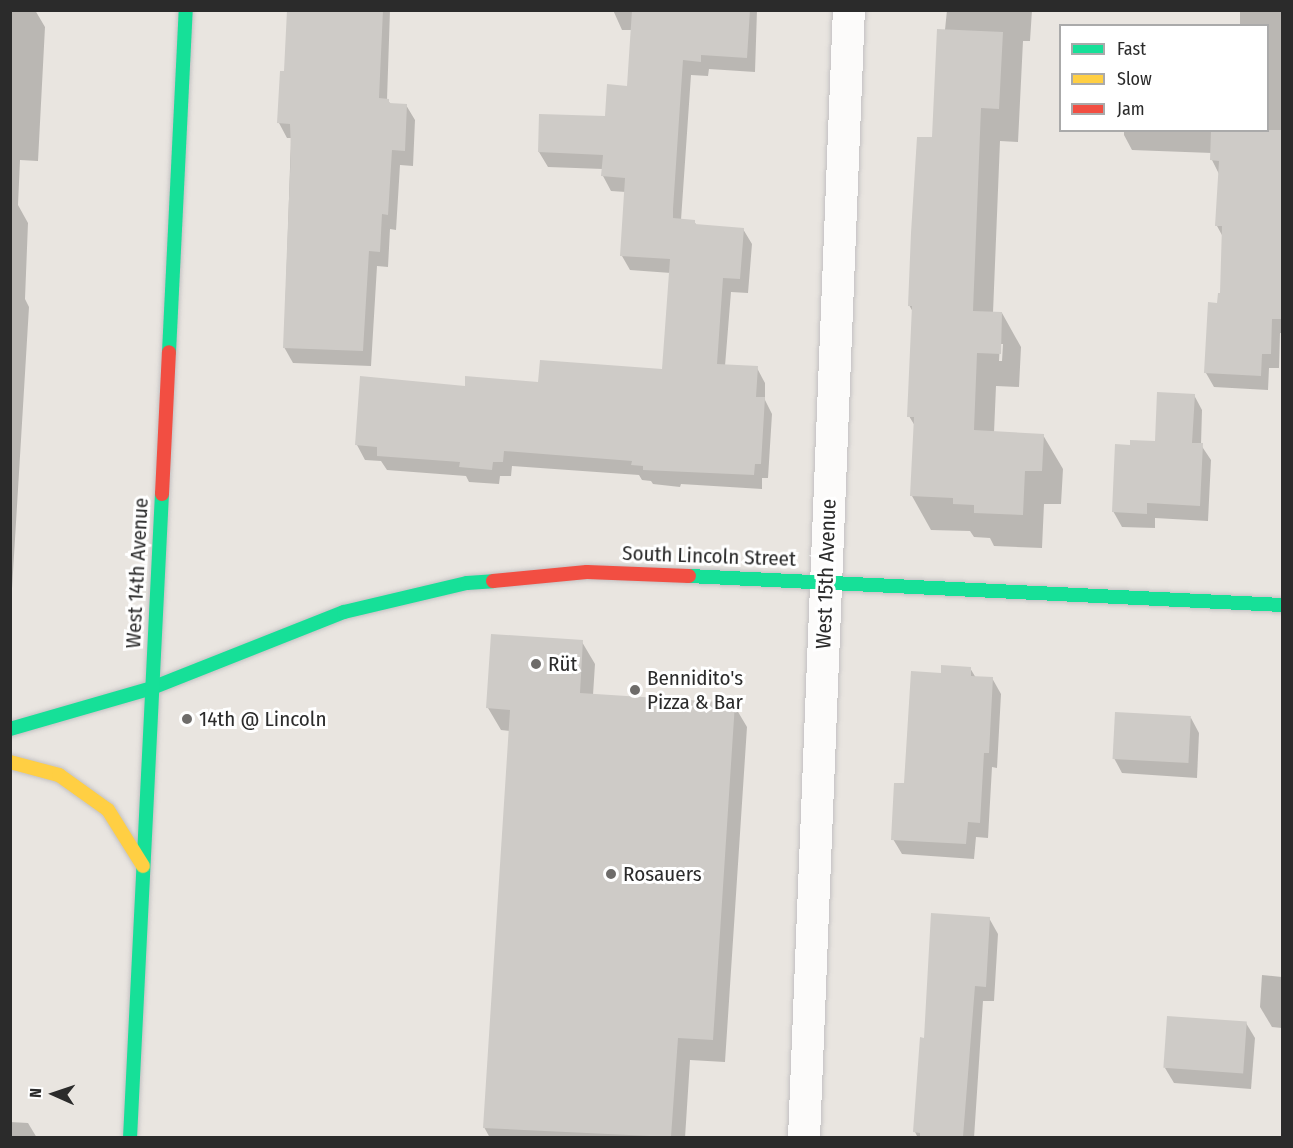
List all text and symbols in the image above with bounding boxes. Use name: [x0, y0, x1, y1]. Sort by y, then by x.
legend: [1059, 24, 1269, 132]
text: Fast: [1117, 38, 1146, 60]
text: Slow: [1117, 68, 1152, 90]
text: Jam: [1117, 98, 1145, 120]
street label: West 14th Avenue: [120, 497, 154, 649]
street label: West 15th Avenue: [811, 498, 841, 650]
street label: South Lincoln Street: [622, 540, 796, 572]
place label: Rüt: [548, 651, 577, 677]
marker: Rüt: [529, 657, 543, 671]
place label: Bennidito's Pizza & Bar: [647, 665, 743, 715]
marker: Bennidito's Pizza & Bar: [628, 683, 642, 697]
place label: 14th @ Lincoln: [199, 706, 326, 732]
marker: 14th @ Lincoln: [180, 712, 194, 726]
place label: Rosauers: [623, 861, 702, 887]
marker: Rosauers: [604, 867, 618, 881]
north arrow: [24, 1064, 84, 1124]
text: N: [26, 1088, 45, 1098]

